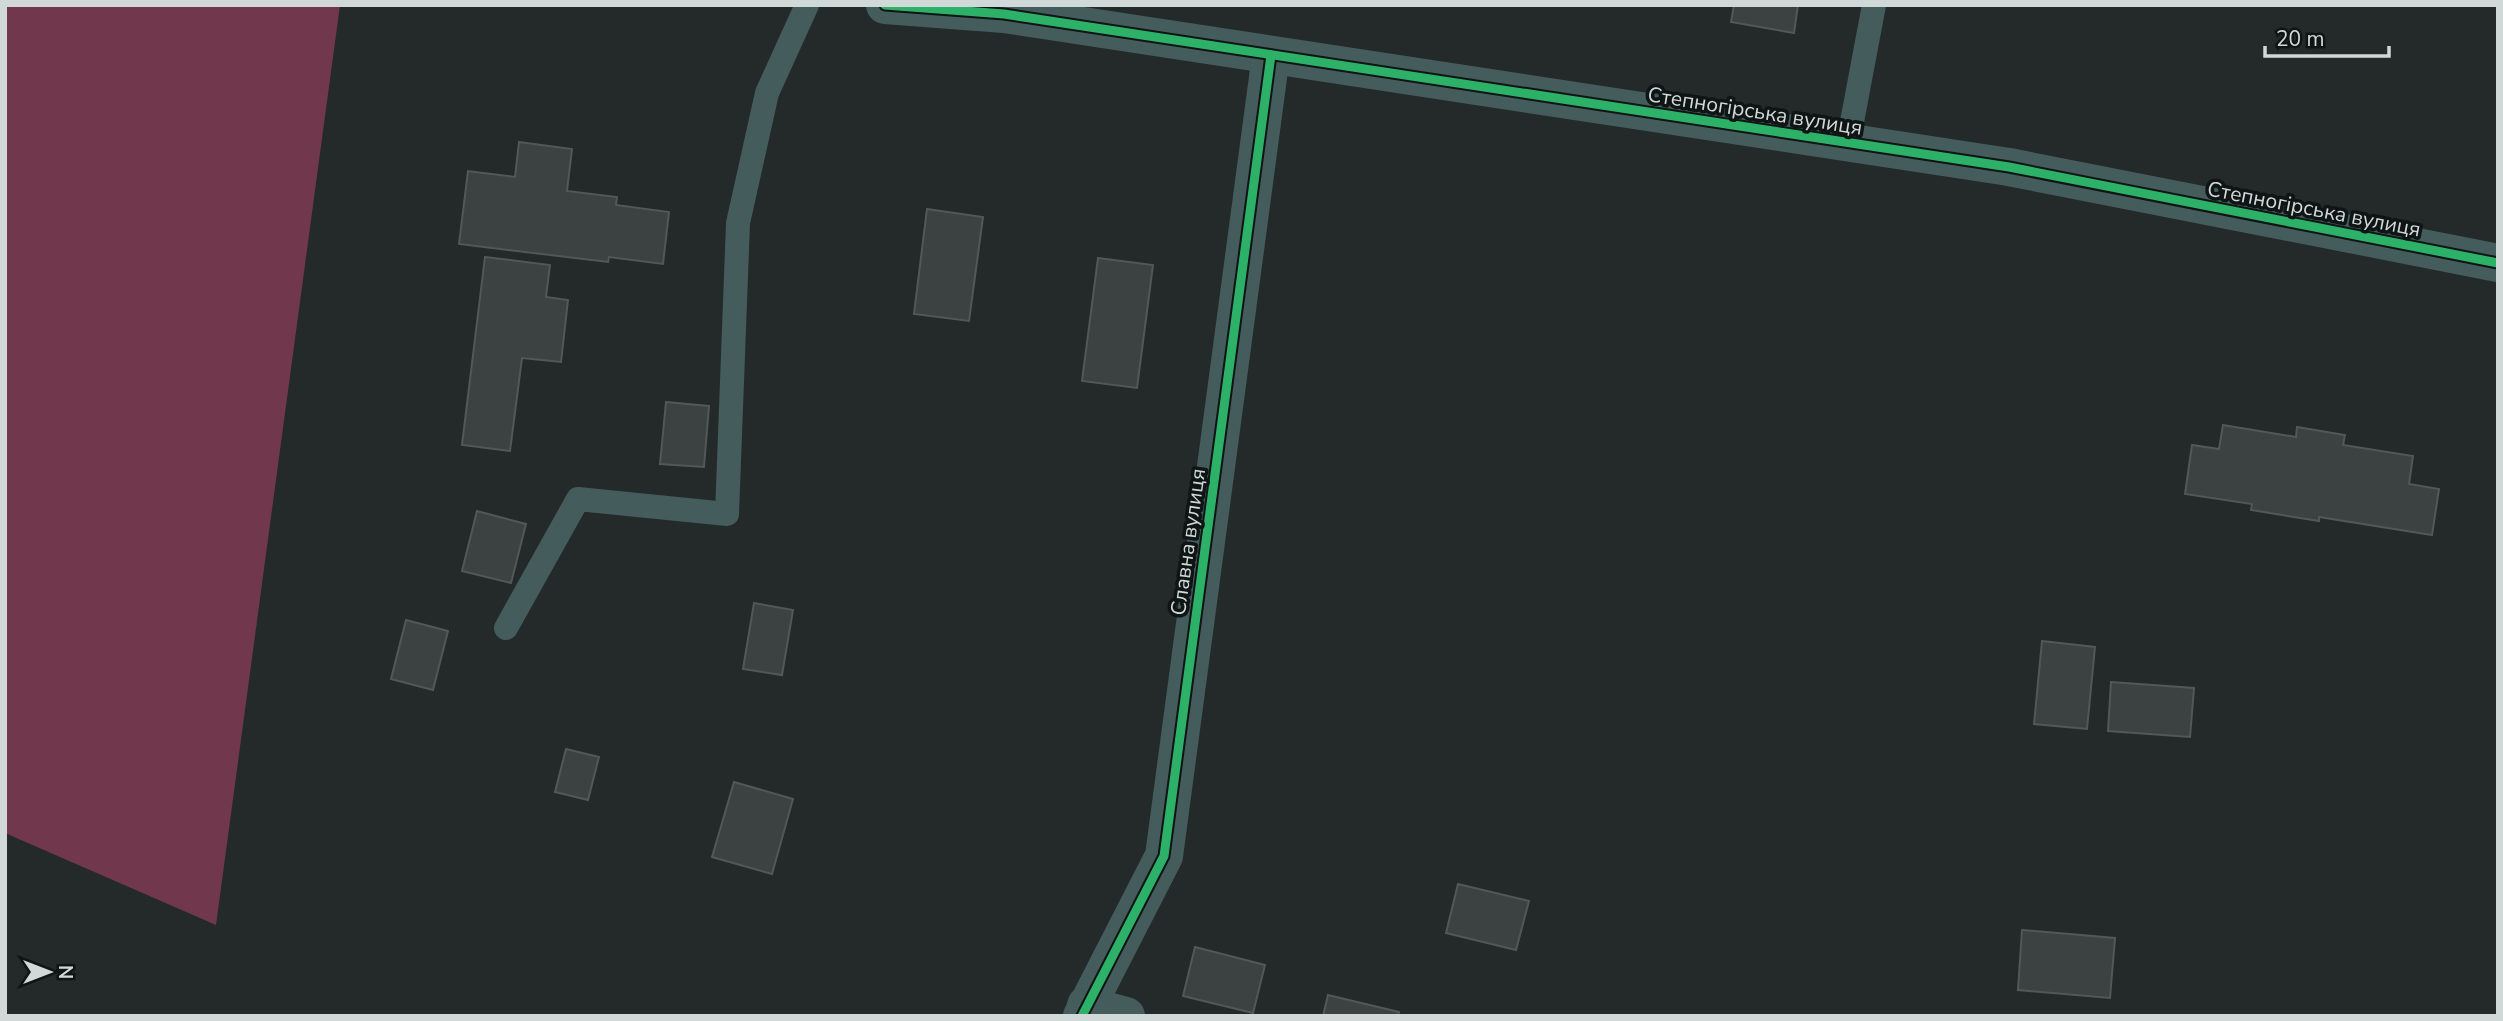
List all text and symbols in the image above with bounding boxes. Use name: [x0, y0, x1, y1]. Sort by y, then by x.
scale bar: [2265, 14, 2389, 58]
text: 20 m: [2276, 25, 2325, 53]
street label: Степногірська вулиця: [1646, 80, 1864, 142]
street label: Степногірська вулиця: [2205, 175, 2423, 243]
street label: Славна вулиця: [1164, 467, 1212, 617]
north arrow: [14, 937, 84, 1007]
text: N: [52, 965, 78, 979]

